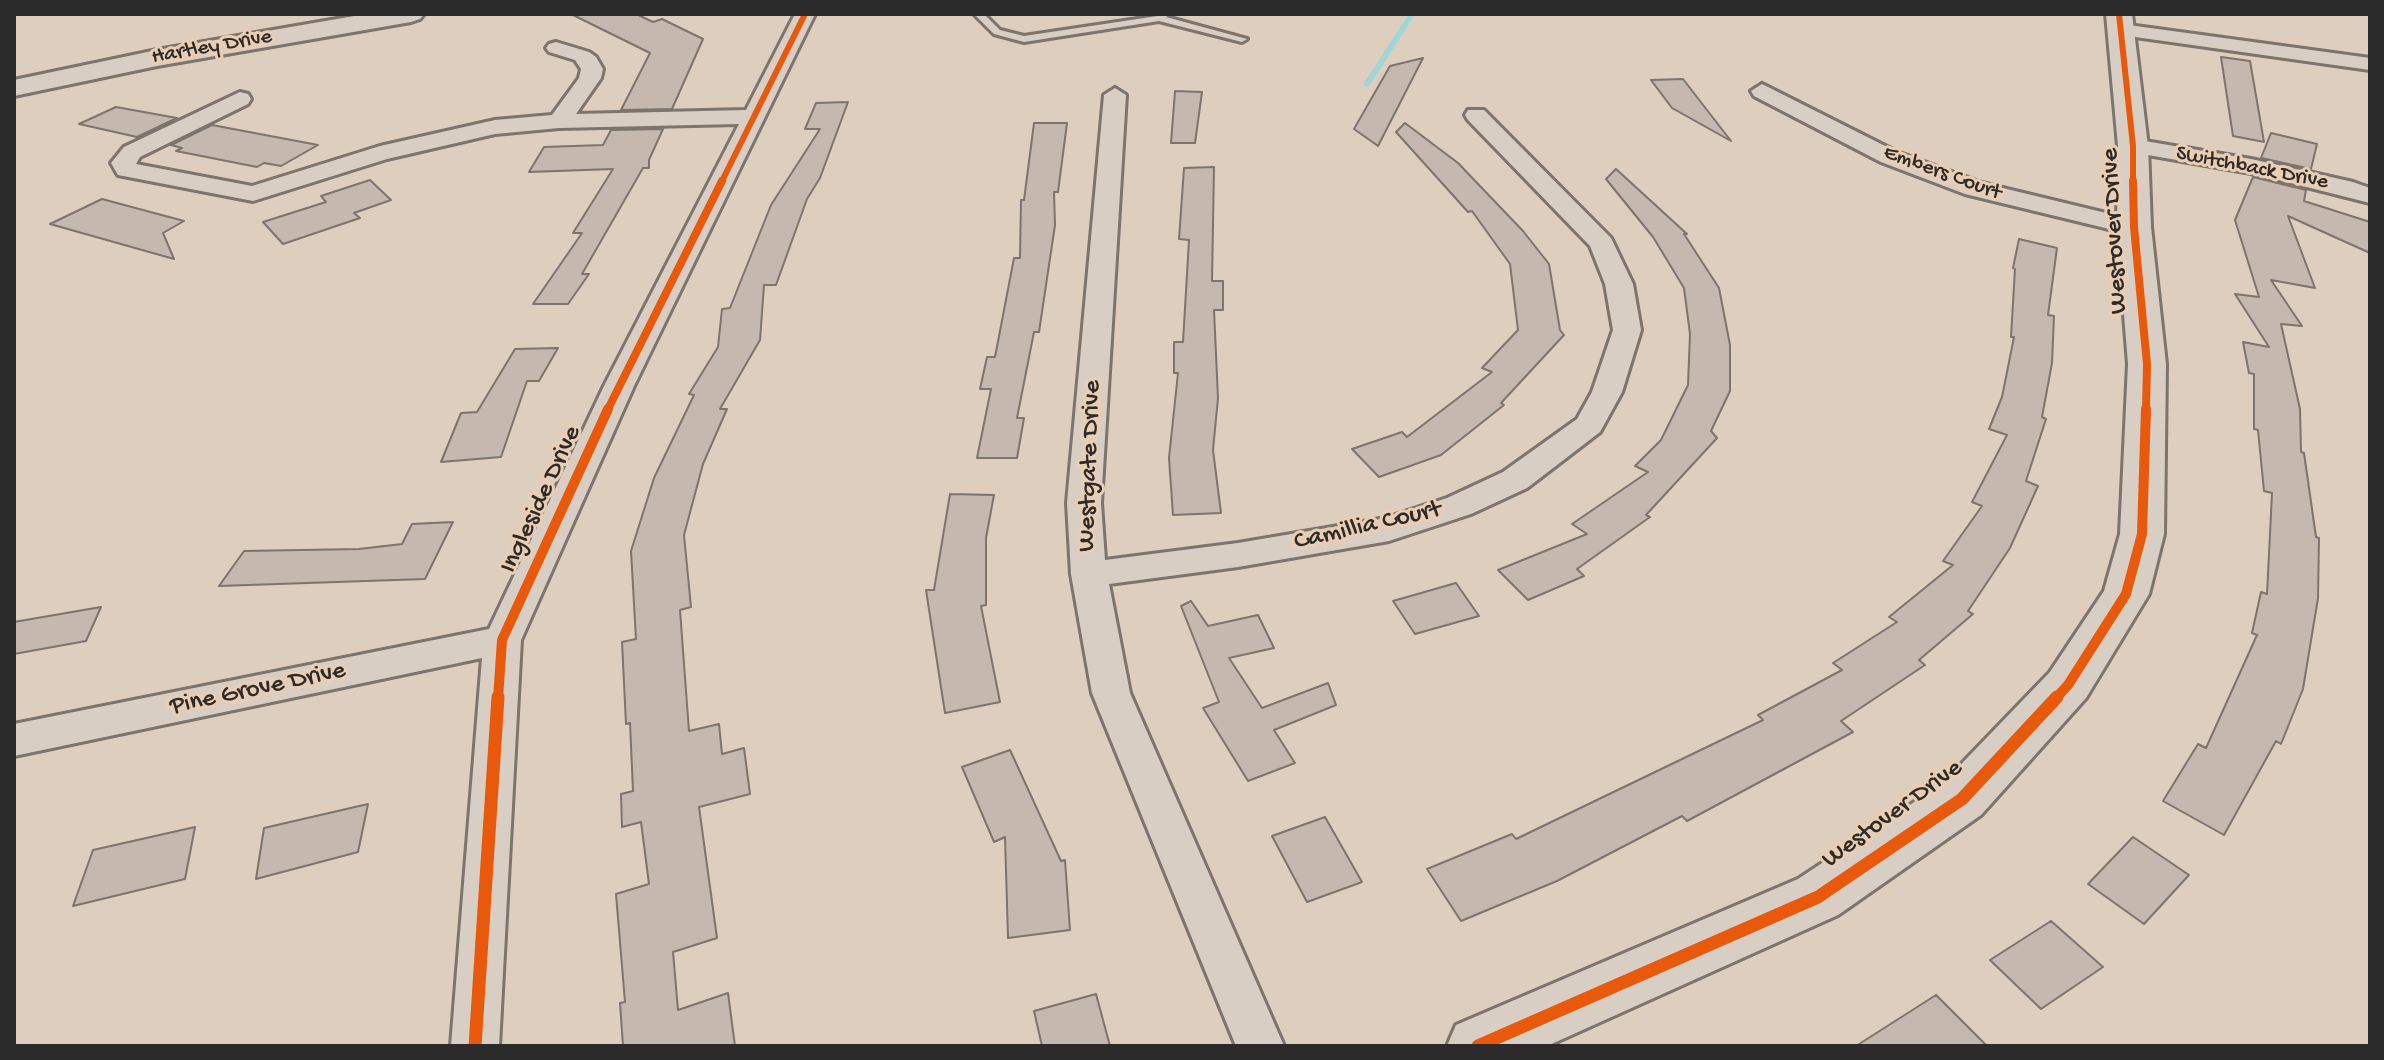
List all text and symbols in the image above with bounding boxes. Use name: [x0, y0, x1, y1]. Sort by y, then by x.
street label: Hartley Drive: [150, 24, 274, 72]
street label: Embers Court: [1879, 140, 2005, 208]
street label: Switchback Drive: [2174, 141, 2330, 197]
street label: Westover Drive: [2096, 147, 2136, 315]
street label: Westgate Drive: [1072, 380, 1110, 552]
street label: Ingleside Drive: [494, 421, 590, 579]
street label: Camillia Court: [1291, 495, 1445, 559]
street label: Pine Grove Drive: [167, 656, 349, 724]
street label: Westover Drive: [1817, 754, 1969, 876]

